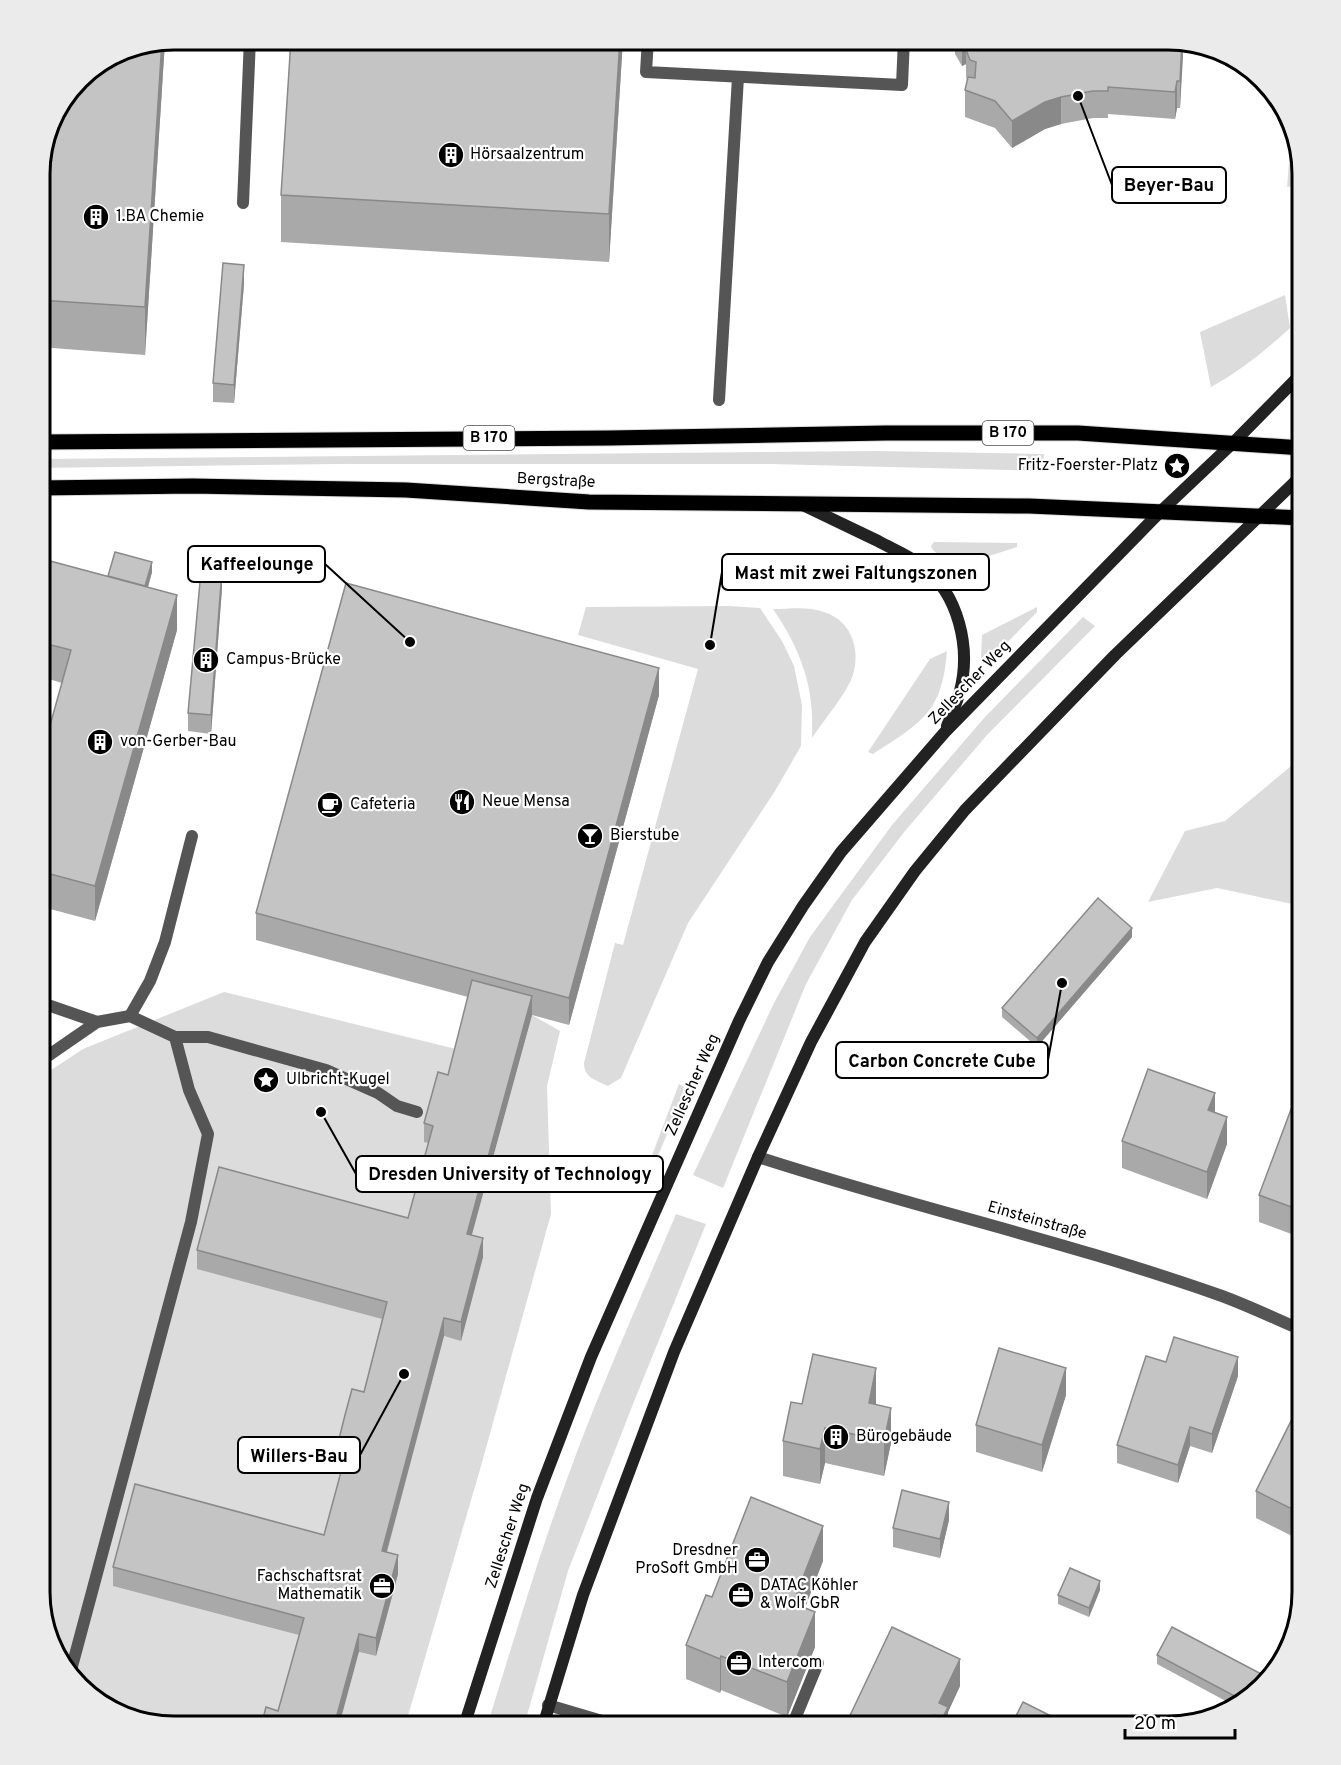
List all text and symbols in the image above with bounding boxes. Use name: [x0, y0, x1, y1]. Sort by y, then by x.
building icon: Hörsaalzentrum: [436, 140, 466, 170]
place label: Hörsaalzentrum: [470, 145, 584, 165]
callout: Beyer-Bau: [1112, 167, 1226, 203]
text: Beyer-Bau: [1124, 175, 1214, 198]
building icon: 1.BA Chemie: [81, 202, 111, 232]
place label: 1.BA Chemie: [116, 207, 204, 227]
road number: B 170: [982, 421, 1034, 445]
road number: B 170: [464, 426, 514, 450]
place icon: Fritz-Foerster-Platz: [1162, 451, 1192, 481]
place label: Fritz-Foerster-Platz: [1018, 456, 1158, 476]
street label: Bergstraße: [516, 469, 596, 493]
callout: Kaffeelounge: [188, 546, 325, 582]
text: Kaffeelounge: [200, 554, 314, 577]
callout: Mast mit zwei Faltungszonen: [722, 554, 989, 590]
text: Mast mit zwei Faltungszonen: [735, 563, 977, 586]
street label: Zellescher Weg: [925, 637, 1015, 729]
building icon: Campus-Brücke: [191, 645, 221, 675]
place label: Campus-Brücke: [226, 650, 341, 670]
building icon: von-Gerber-Bau: [85, 727, 115, 757]
place label: von-Gerber-Bau: [120, 732, 236, 752]
restaurant icon: Neue Mensa: [447, 787, 477, 817]
cafe icon: Cafeteria: [315, 790, 345, 820]
place label: Neue Mensa: [482, 792, 570, 812]
place label: Cafeteria: [350, 795, 415, 815]
bar icon: Bierstube: [575, 821, 605, 851]
place label: Bierstube: [610, 826, 679, 846]
street label: Zellescher Weg: [662, 1031, 724, 1139]
callout: Carbon Concrete Cube: [836, 1042, 1048, 1078]
text: Carbon Concrete Cube: [848, 1051, 1036, 1074]
place icon: Ulbricht-Kugel: [251, 1065, 281, 1095]
place label: Ulbricht-Kugel: [286, 1070, 390, 1090]
callout: Dresden University of Technology: [356, 1156, 663, 1192]
text: Dresden University of Technology: [368, 1164, 652, 1187]
street label: Einsteinstraße: [985, 1197, 1089, 1245]
building icon: Bürogebäude: [821, 1422, 851, 1452]
place label: Bürogebäude: [856, 1427, 952, 1447]
callout: Willers-Bau: [238, 1437, 360, 1473]
text: Willers-Bau: [250, 1446, 348, 1469]
street label: Zellescher Weg: [482, 1481, 534, 1591]
place label: Dresdner ProSoft GmbH: [635, 1541, 738, 1579]
office icon: Dresdner ProSoft GmbH: [742, 1545, 772, 1575]
place label: Fachschaftsrat Mathematik: [257, 1567, 362, 1605]
office icon: Fachschaftsrat Mathematik: [367, 1571, 397, 1601]
place label: DATAC Köhler & Wolf GbR: [760, 1576, 858, 1614]
office icon: DATAC Köhler & Wolf GbR: [726, 1580, 756, 1610]
office icon: Intercom: [724, 1648, 754, 1678]
place label: Intercom: [758, 1653, 822, 1673]
scale bar: [1125, 1702, 1234, 1740]
text: 20 m: [1134, 1713, 1176, 1736]

